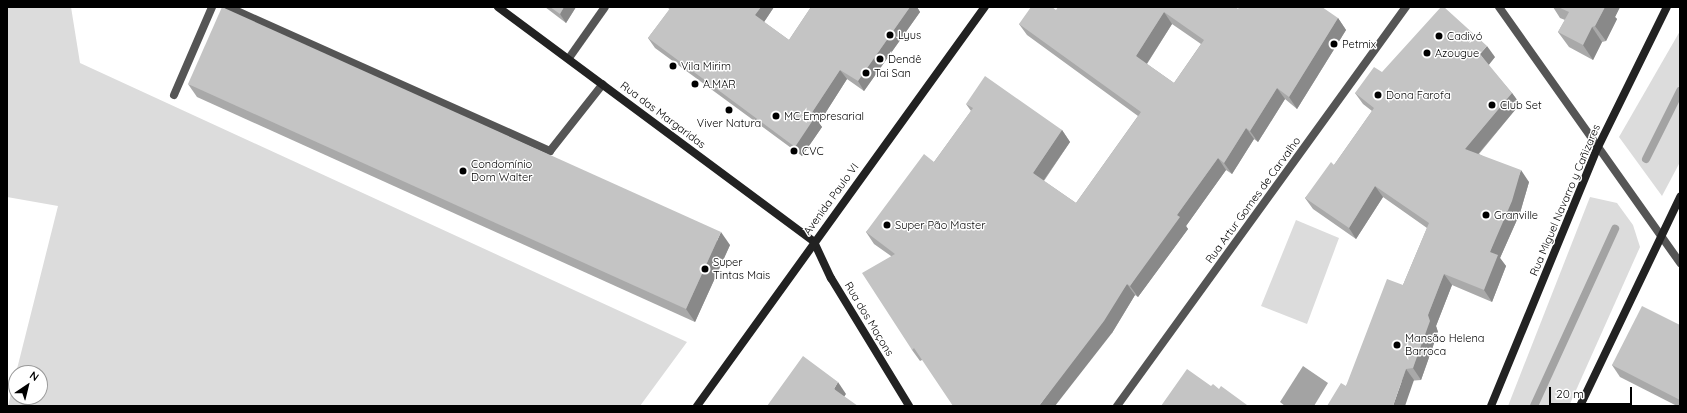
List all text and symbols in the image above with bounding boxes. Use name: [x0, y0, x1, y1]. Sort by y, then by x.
place label: Lyus: [898, 28, 921, 42]
place label: Cadivó: [1447, 29, 1482, 43]
marker: Lyus: [885, 30, 895, 40]
marker: Cadivó: [1434, 31, 1444, 41]
place label: Petmix: [1342, 37, 1376, 51]
marker: Petmix: [1329, 39, 1339, 49]
place label: Azougue: [1435, 46, 1479, 60]
marker: Azougue: [1422, 48, 1432, 58]
place label: Dendê: [888, 52, 921, 66]
marker: Dendê: [875, 54, 885, 64]
place label: Vila Mirim: [681, 59, 731, 73]
marker: Vila Mirim: [668, 61, 678, 71]
place label: Tai San: [874, 66, 911, 80]
marker: Tai San: [861, 68, 871, 78]
place label: A.MAR: [703, 77, 736, 91]
street label: Rua das Margaridas: [618, 79, 708, 151]
marker: A.MAR: [690, 79, 700, 89]
place label: Dona Farofa: [1386, 88, 1451, 102]
marker: Dona Farofa: [1373, 90, 1383, 100]
place label: Club Set: [1500, 98, 1542, 112]
marker: Club Set: [1487, 100, 1497, 110]
marker: Viver Natura: [724, 105, 734, 115]
place label: MC Empresarial: [784, 109, 864, 123]
marker: MC Empresarial: [771, 111, 781, 121]
place label: Viver Natura: [697, 116, 761, 130]
street label: Rua Miguel Navarro y Cañizares: [1527, 122, 1603, 278]
street label: Rua Artur Gomes de Carvalho: [1203, 134, 1303, 266]
place label: CVC: [802, 144, 824, 158]
marker: CVC: [789, 146, 799, 156]
place label: Condomínio Dom Walter: [471, 158, 532, 184]
street label: Avenida Paulo VI: [801, 161, 861, 237]
marker: Condomínio Dom Walter: [458, 166, 468, 176]
place label: Granville: [1494, 208, 1538, 222]
marker: Granville: [1481, 210, 1491, 220]
place label: Super Pão Master: [895, 218, 985, 232]
marker: Super Pão Master: [882, 220, 892, 230]
place label: Super Tintas Mais: [713, 256, 770, 282]
marker: Super Tintas Mais: [700, 264, 710, 274]
street label: Rua dos Maçons: [842, 279, 896, 359]
place label: Mansão Helena Barroca: [1405, 332, 1484, 358]
marker: Mansão Helena Barroca: [1392, 340, 1402, 350]
north arrow: [8, 365, 48, 405]
text: N: [27, 368, 42, 384]
scale bar: [1551, 379, 1634, 405]
text: 20 m: [1556, 386, 1584, 401]

